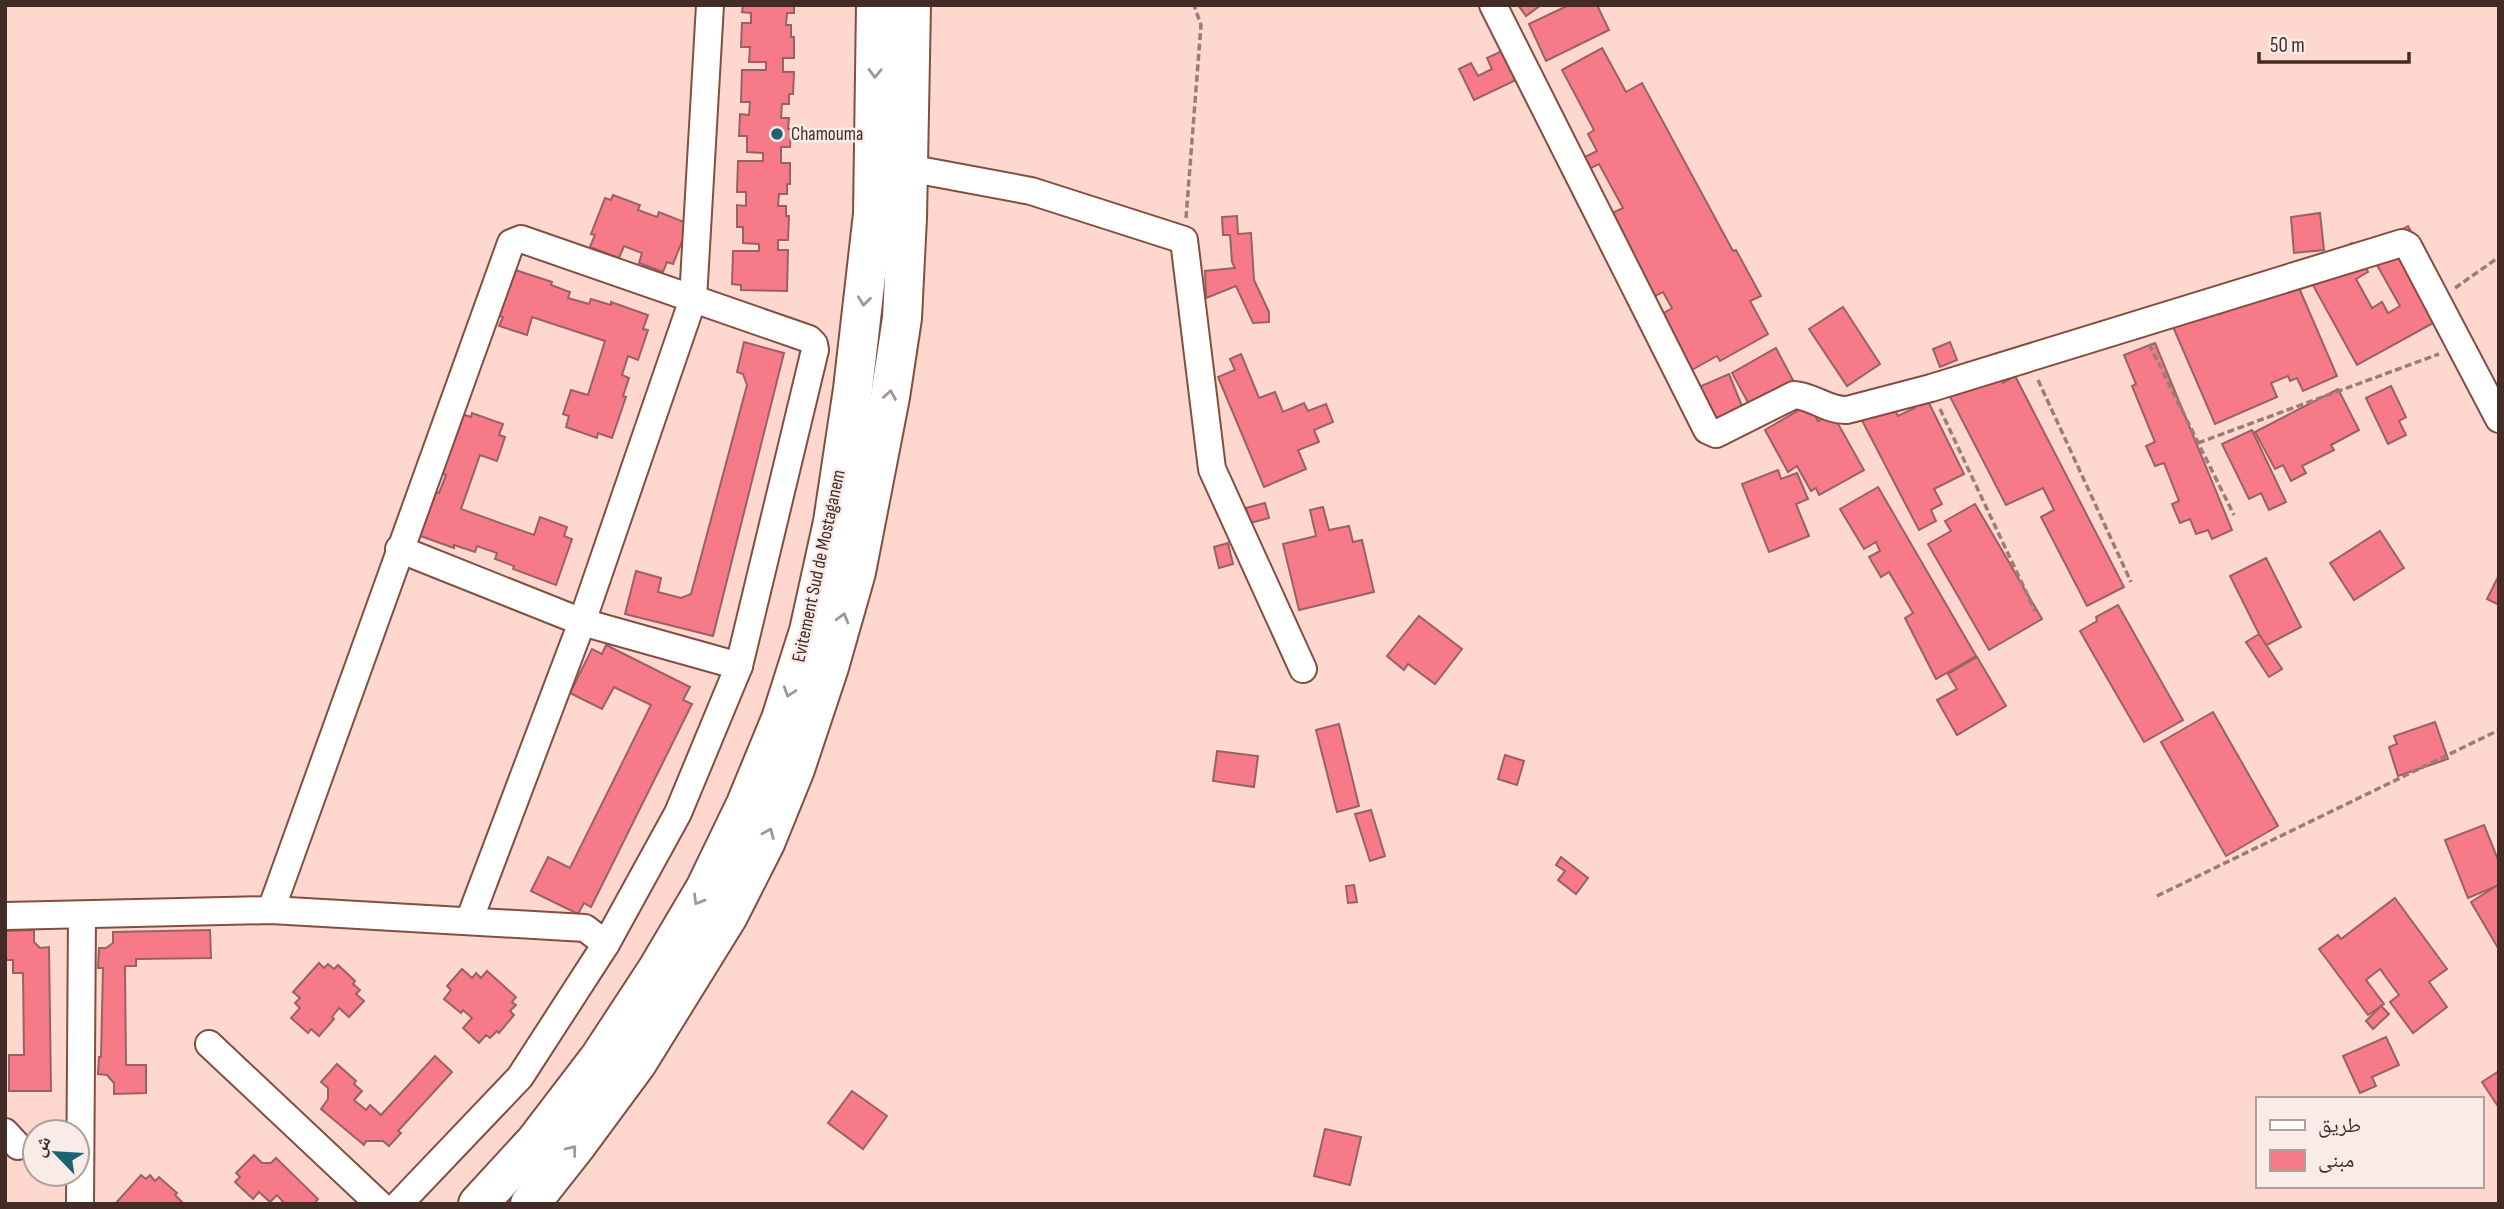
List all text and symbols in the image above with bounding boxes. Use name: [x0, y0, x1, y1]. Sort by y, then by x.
scale bar: [2259, 21, 2410, 65]
text: 50 m: [2270, 33, 2305, 58]
one-way arrow: [867, 69, 883, 79]
place label: Chamouma: [791, 123, 863, 146]
marker: Chamouma: [769, 126, 785, 142]
one-way arrow: [857, 295, 872, 306]
one-way arrow: [882, 389, 897, 401]
street label: Evitement Sud de Mostaganem: [787, 468, 851, 664]
one-way arrow: [835, 612, 849, 624]
one-way arrow: [783, 685, 798, 697]
one-way arrow: [761, 827, 775, 840]
one-way arrow: [694, 892, 707, 905]
legend: [2256, 1097, 2483, 1188]
text: طريق: [2318, 1113, 2361, 1138]
north arrow: [21, 1118, 91, 1188]
text: ش: [27, 1132, 57, 1160]
one-way arrow: [564, 1146, 577, 1158]
text: مبنى: [2318, 1148, 2354, 1173]

